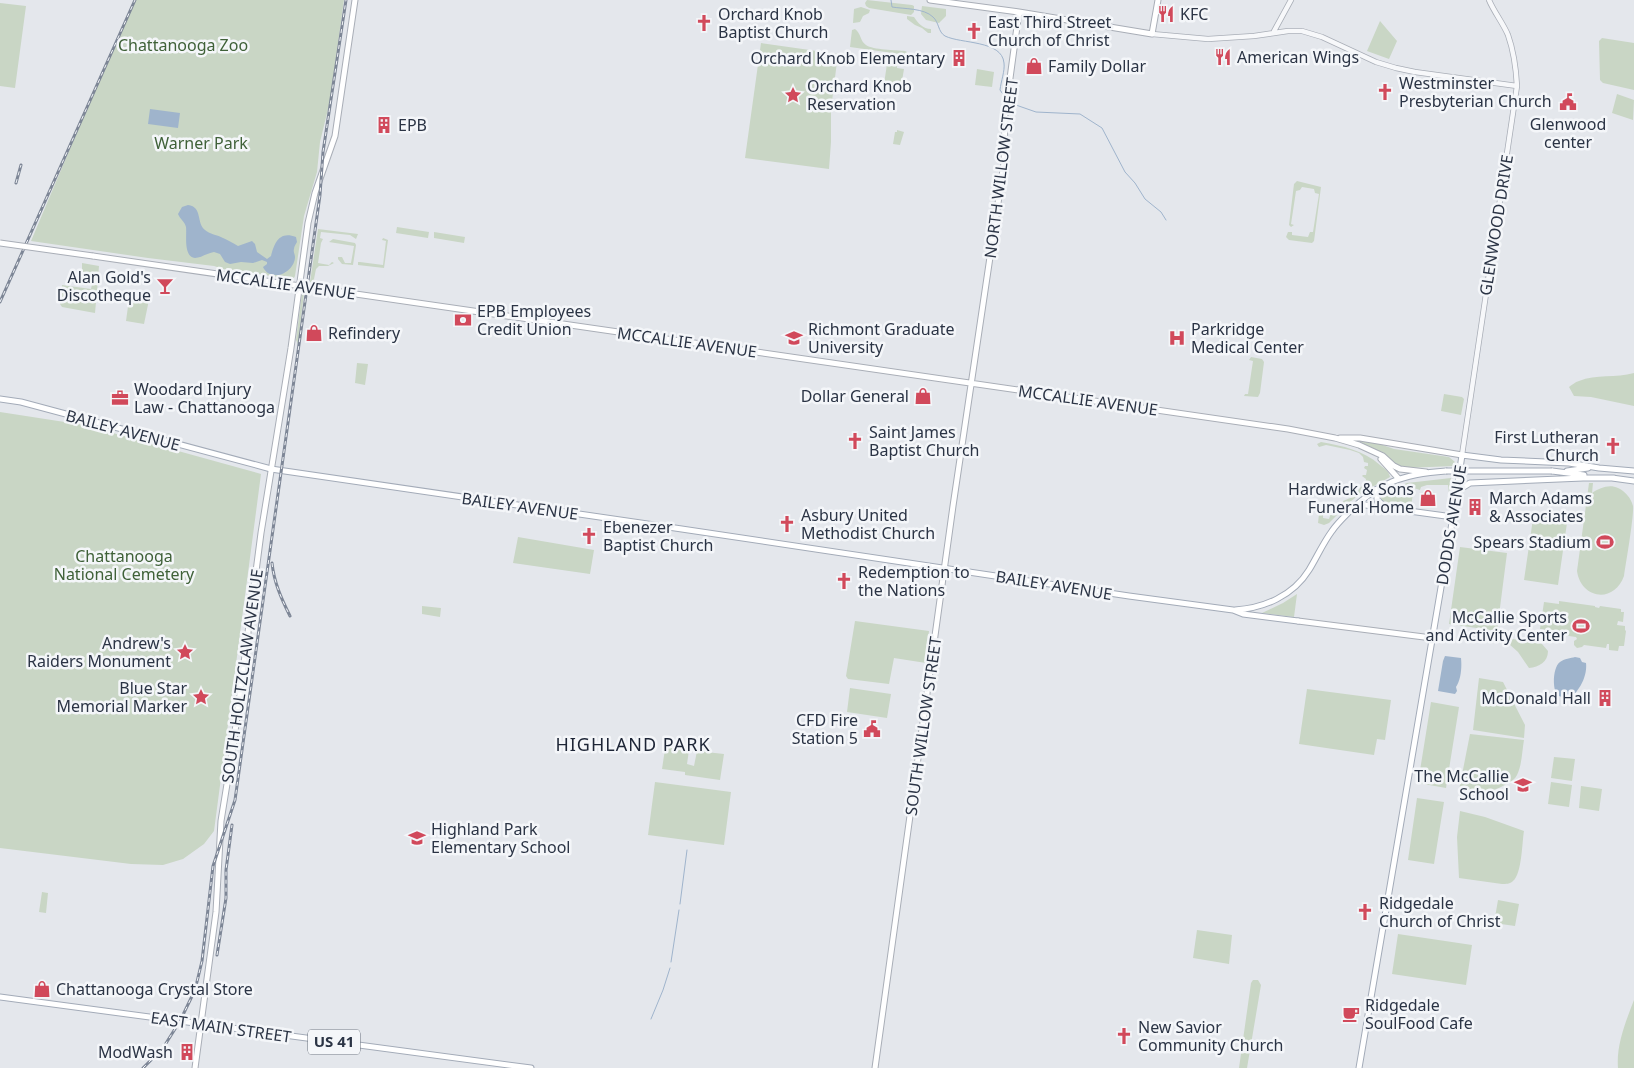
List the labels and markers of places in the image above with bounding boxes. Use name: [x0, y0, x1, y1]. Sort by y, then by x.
place label: Orchard Knob Baptist Church: [718, 3, 828, 43]
place label: KFC: [1180, 3, 1208, 25]
restaurant icon: KFC: [1156, 4, 1176, 24]
place label: East Third Street Church of Christ: [988, 11, 1112, 51]
church icon: Orchard Knob Baptist Church: [694, 13, 714, 33]
church icon: East Third Street Church of Christ: [964, 21, 984, 41]
place label: American Wings: [1237, 46, 1359, 68]
place label: Orchard Knob Elementary: [750, 47, 946, 69]
restaurant icon: American Wings: [1213, 47, 1233, 67]
building icon: Orchard Knob Elementary: [949, 48, 969, 68]
place label: Family Dollar: [1048, 55, 1146, 77]
shop icon: Family Dollar: [1024, 56, 1044, 76]
place label: Westminster Presbyterian Church: [1399, 72, 1552, 112]
place label: Orchard Knob Reservation: [807, 75, 912, 115]
church icon: Westminster Presbyterian Church: [1375, 82, 1395, 102]
place icon: Orchard Knob Reservation: [783, 85, 803, 105]
public building icon: Glenwood center: [1558, 92, 1578, 112]
place label: Glenwood center: [1530, 113, 1606, 153]
place label: EPB: [398, 114, 427, 136]
building icon: EPB: [374, 115, 394, 135]
place label: Alan Gold's Discotheque: [57, 266, 151, 306]
bar icon: Alan Gold's Discotheque: [155, 276, 175, 296]
place label: EPB Employees Credit Union: [477, 300, 591, 340]
bank icon: EPB Employees Credit Union: [453, 310, 473, 330]
place label: Richmont Graduate University: [808, 318, 955, 358]
place label: Parkridge Medical Center: [1191, 318, 1304, 358]
place label: Refindery: [328, 322, 401, 344]
shop icon: Refindery: [304, 323, 324, 343]
school or university icon: Richmont Graduate University: [784, 328, 804, 348]
hospital icon: Parkridge Medical Center: [1167, 328, 1187, 348]
place label: Woodard Injury Law - Chattanooga: [134, 378, 275, 418]
place label: Dollar General: [801, 385, 909, 407]
shop icon: Dollar General: [913, 386, 933, 406]
office icon: Woodard Injury Law - Chattanooga: [110, 388, 130, 408]
place label: Saint James Baptist Church: [869, 421, 979, 461]
place label: First Lutheran Church: [1494, 426, 1599, 466]
church icon: Saint James Baptist Church: [845, 431, 865, 451]
church icon: First Lutheran Church: [1603, 436, 1623, 456]
place label: Hardwick & Sons Funeral Home: [1288, 478, 1414, 518]
place label: March Adams & Associates: [1489, 487, 1592, 527]
shop icon: Hardwick & Sons Funeral Home: [1418, 488, 1438, 508]
building icon: March Adams & Associates: [1465, 497, 1485, 517]
place label: Asbury United Methodist Church: [801, 504, 935, 544]
church icon: Asbury United Methodist Church: [777, 514, 797, 534]
place label: Ebenezer Baptist Church: [603, 516, 713, 556]
church icon: Ebenezer Baptist Church: [579, 526, 599, 546]
place label: Spears Stadium: [1474, 531, 1591, 553]
sports icon: Spears Stadium: [1595, 532, 1615, 552]
place label: Redemption to the Nations: [858, 561, 970, 601]
church icon: Redemption to the Nations: [834, 571, 854, 591]
place label: McCallie Sports and Activity Center: [1426, 606, 1567, 646]
sports icon: McCallie Sports and Activity Center: [1571, 616, 1591, 636]
place label: Andrew's Raiders Monument: [27, 632, 171, 672]
place icon: Andrew's Raiders Monument: [175, 642, 195, 662]
place label: Blue Star Memorial Marker: [57, 677, 187, 717]
place icon: Blue Star Memorial Marker: [191, 687, 211, 707]
place label: McDonald Hall: [1481, 687, 1591, 709]
building icon: McDonald Hall: [1595, 688, 1615, 708]
place label: CFD Fire Station 5: [792, 709, 858, 749]
public building icon: CFD Fire Station 5: [862, 719, 882, 739]
place label: The McCallie School: [1414, 765, 1509, 805]
school or university icon: The McCallie School: [1513, 775, 1533, 795]
place label: Highland Park Elementary School: [431, 818, 570, 858]
school or university icon: Highland Park Elementary School: [407, 828, 427, 848]
place label: Ridgedale Church of Christ: [1379, 892, 1501, 932]
church icon: Ridgedale Church of Christ: [1355, 902, 1375, 922]
place label: Chattanooga Crystal Store: [56, 978, 253, 1000]
shop icon: Chattanooga Crystal Store: [32, 979, 52, 999]
place label: Ridgedale SoulFood Cafe: [1365, 994, 1473, 1034]
cafe icon: Ridgedale SoulFood Cafe: [1341, 1004, 1361, 1024]
place label: New Savior Community Church: [1138, 1016, 1283, 1056]
church icon: New Savior Community Church: [1114, 1026, 1134, 1046]
place label: ModWash: [98, 1041, 173, 1063]
building icon: ModWash: [177, 1042, 197, 1062]

